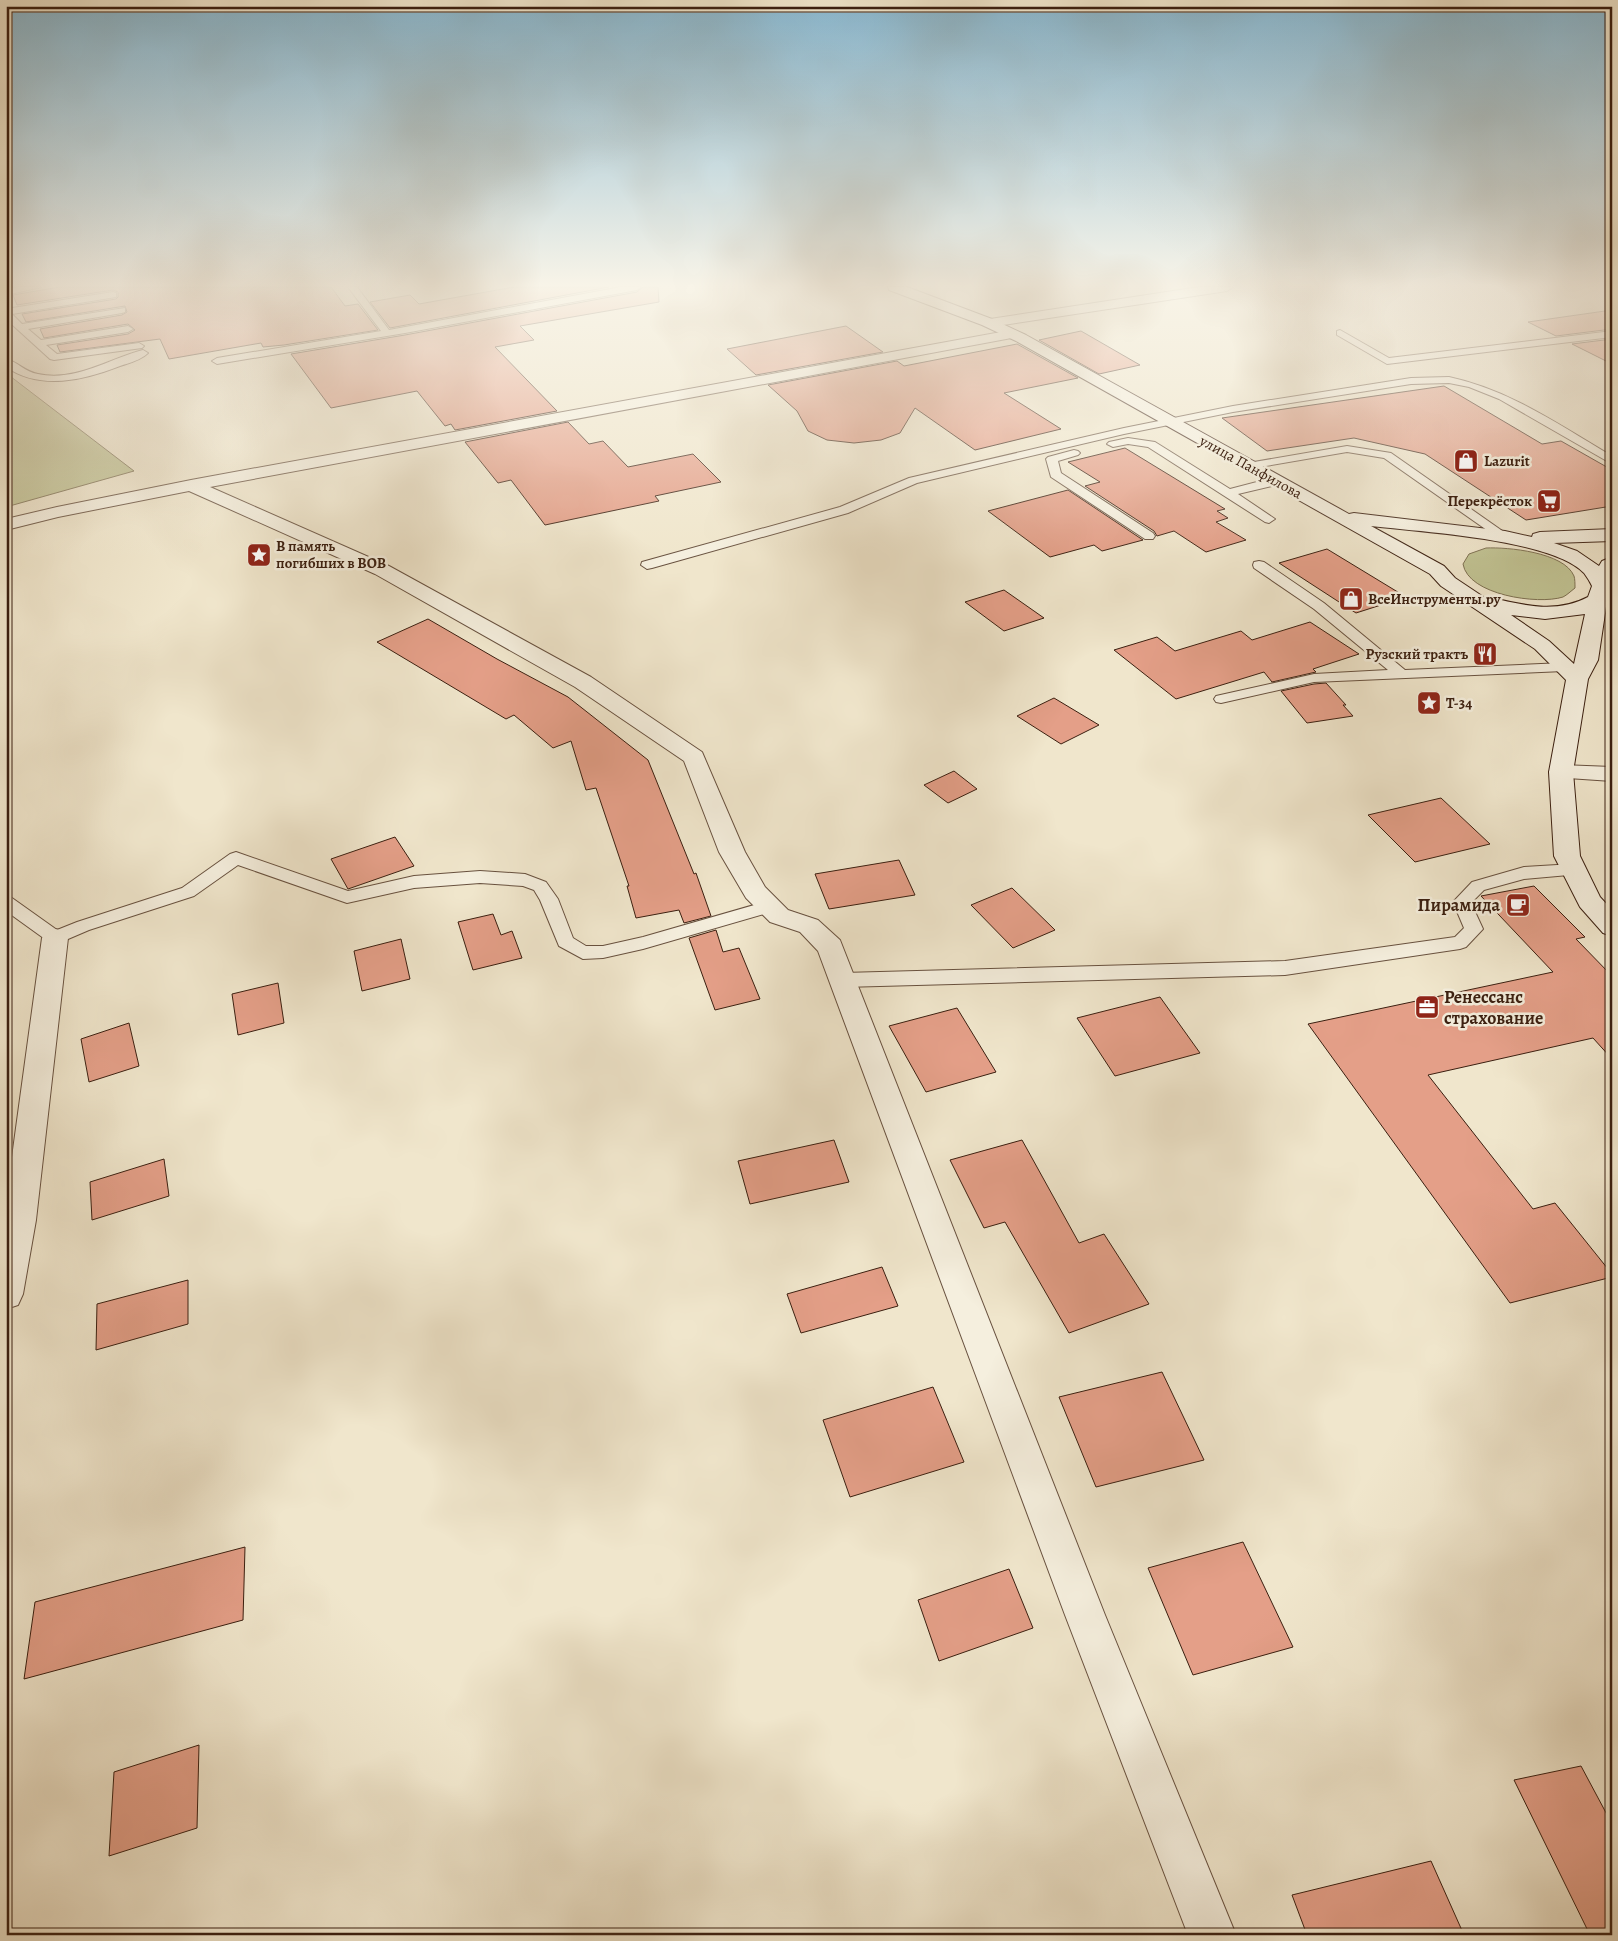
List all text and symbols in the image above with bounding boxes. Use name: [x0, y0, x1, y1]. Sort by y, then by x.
street label: улица Панфилова: [1195, 430, 1306, 503]
shop icon: Lazurit: [1453, 448, 1479, 474]
place label: Lazurit: [1484, 451, 1530, 471]
supermarket icon: Перекрёсток: [1536, 488, 1562, 514]
place label: Перекрёсток: [1448, 491, 1532, 511]
place label: В память погибших в ВОВ: [276, 536, 386, 573]
place icon: В память погибших в ВОВ: [246, 542, 272, 568]
shop icon: ВсеИнструменты.ру: [1338, 586, 1364, 612]
place label: ВсеИнструменты.ру: [1368, 589, 1502, 609]
restaurant icon: Рузский трактъ: [1472, 641, 1498, 667]
place label: Рузский трактъ: [1366, 644, 1468, 664]
place icon: Т-34: [1416, 690, 1442, 716]
place label: Т-34: [1446, 693, 1472, 713]
cafe icon: Пирамида: [1505, 892, 1531, 918]
place label: Пирамида: [1418, 893, 1500, 917]
place label: Ренессанс страхование: [1444, 985, 1543, 1030]
office icon: Ренессанс страхование: [1414, 994, 1440, 1020]

